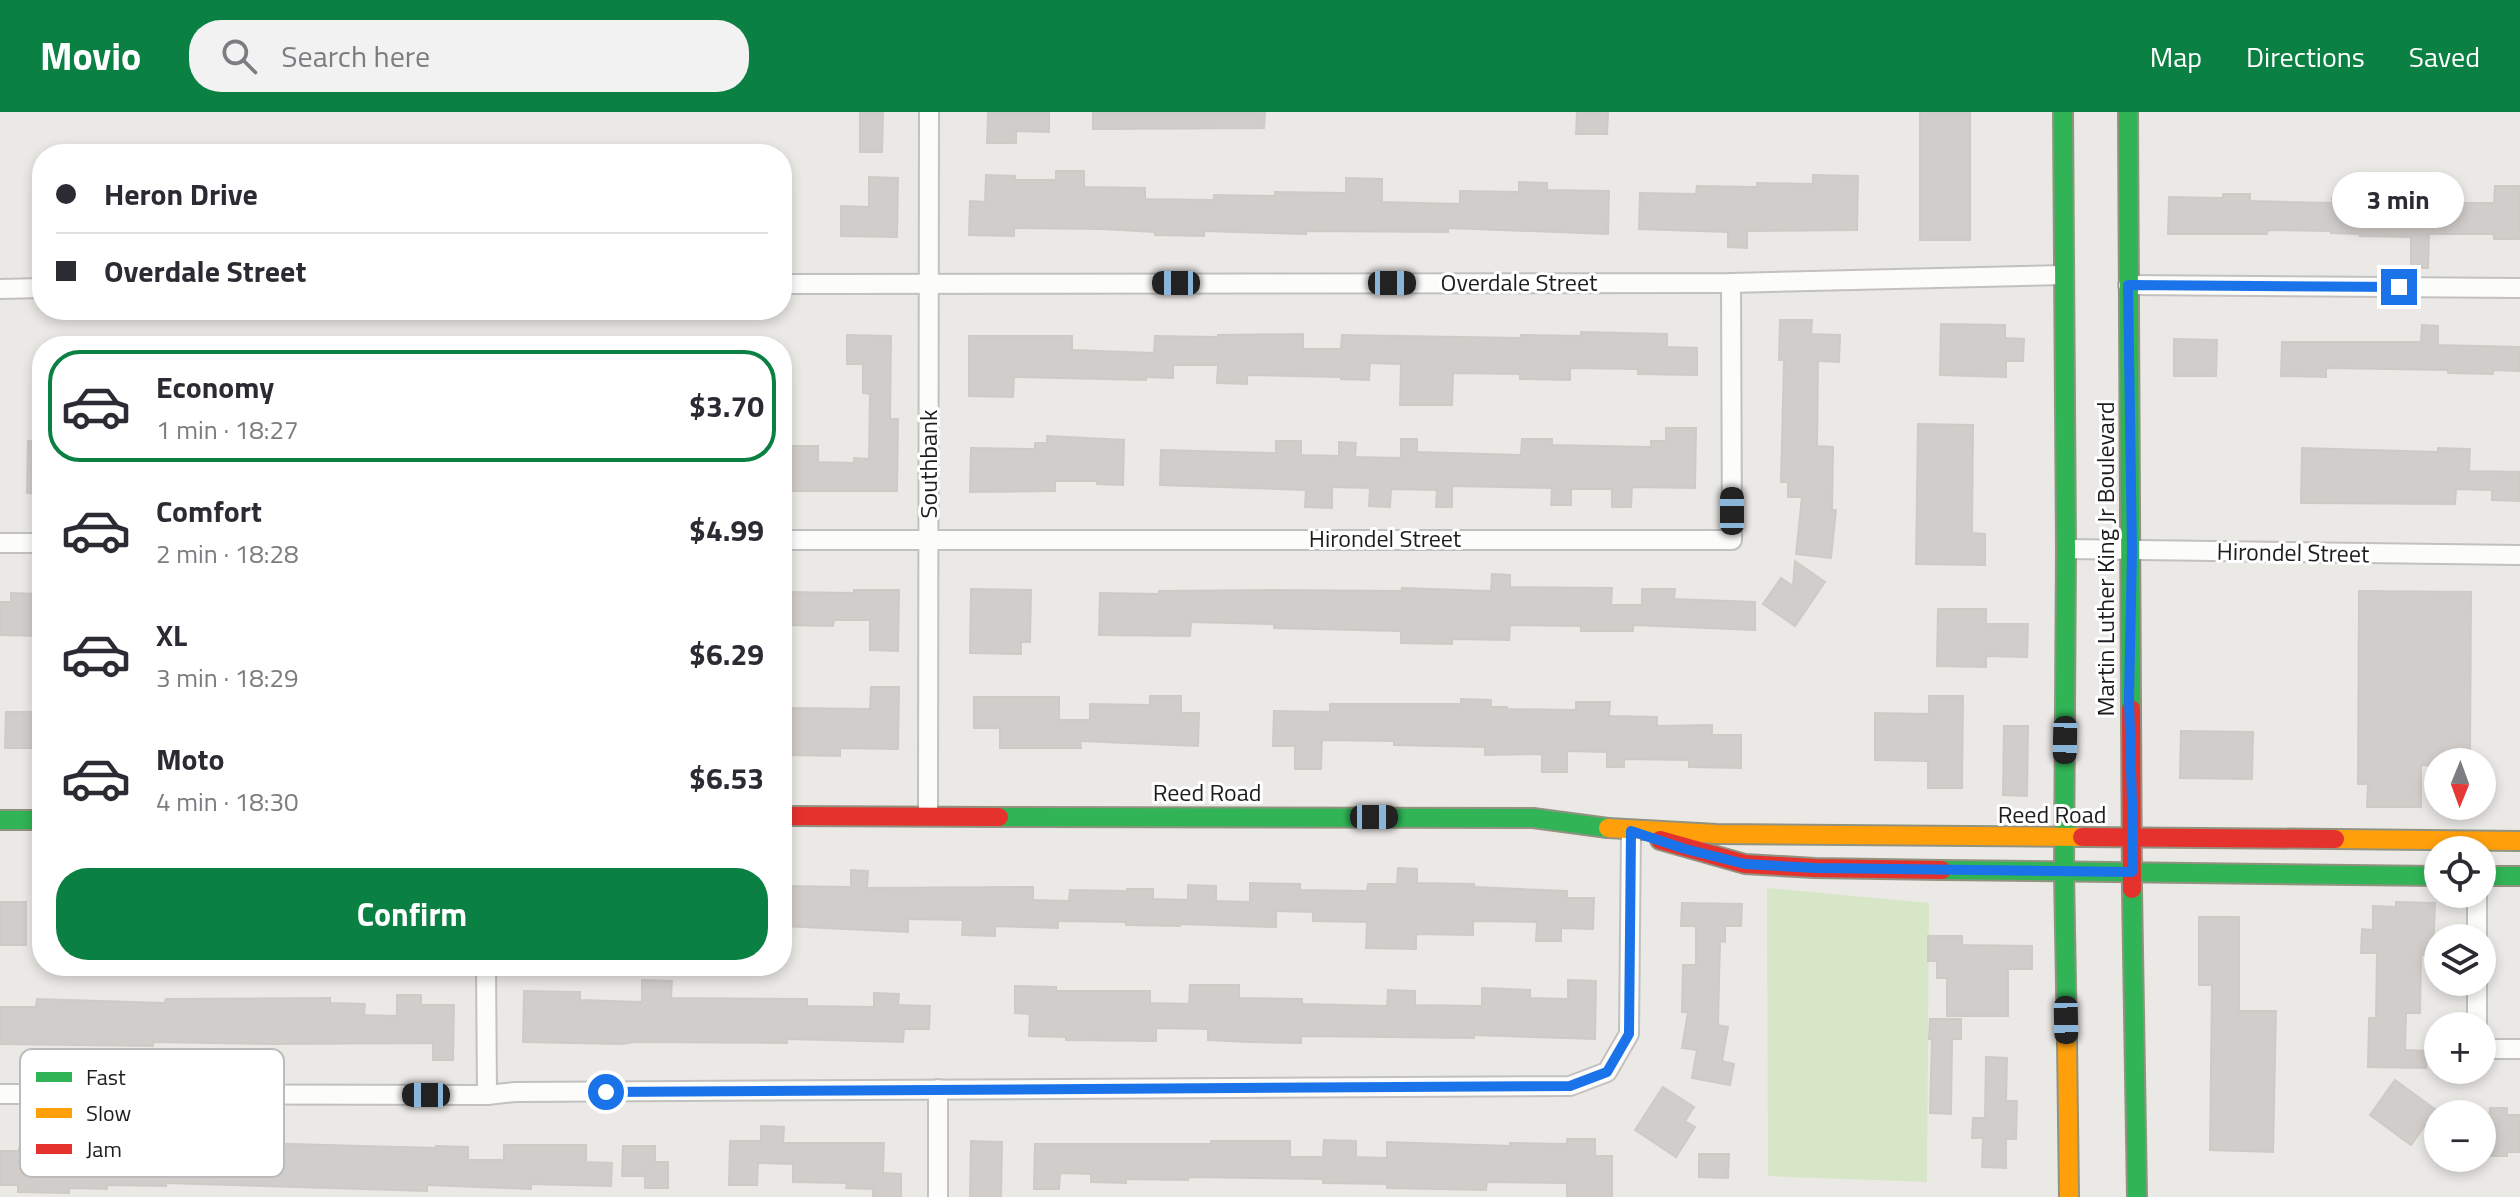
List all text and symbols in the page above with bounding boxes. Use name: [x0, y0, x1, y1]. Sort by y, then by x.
search box: [189, 20, 749, 92]
text: Movio: [40, 27, 141, 85]
text: Search here: [281, 33, 430, 79]
icon: search: [217, 34, 261, 78]
text: Map: [2150, 35, 2202, 78]
text: Directions: [2246, 35, 2365, 78]
text: Saved: [2409, 35, 2480, 78]
text: Heron Drive: [104, 171, 258, 217]
callout: 3 min: [2333, 171, 2465, 227]
text: 3 min: [2366, 180, 2430, 219]
text: Overdale Street: [104, 248, 306, 294]
street label: Overdale Street: [1441, 264, 1598, 300]
route end: [2381, 269, 2417, 305]
car: [1152, 271, 1200, 295]
car: [1368, 271, 1416, 295]
text: Economy: [156, 364, 274, 410]
icon: car: [60, 370, 132, 442]
text: $3.70: [689, 383, 764, 429]
street label: Martin Luther King Jr Boulevard: [2087, 401, 2123, 717]
street label: Southbank: [910, 409, 946, 518]
text: 1 min · 18:27: [156, 410, 299, 449]
car: [1720, 487, 1744, 535]
text: Comfort: [156, 488, 262, 534]
icon: car: [60, 494, 132, 566]
text: $4.99: [689, 507, 764, 553]
street label: Hirondel Street: [1309, 520, 1462, 556]
street label: Hirondel Street: [2216, 533, 2370, 571]
text: 2 min · 18:28: [156, 534, 299, 573]
text: XL: [156, 612, 187, 658]
icon: car: [60, 618, 132, 690]
text: $6.29: [689, 631, 764, 677]
text: 3 min · 18:29: [156, 658, 299, 697]
car: [2053, 716, 2077, 764]
text: Moto: [156, 736, 224, 782]
icon: car: [60, 742, 132, 814]
north arrow: [2424, 748, 2496, 820]
map controls: [2424, 748, 2496, 1172]
text: $6.53: [689, 755, 764, 801]
street label: Reed Road: [1153, 774, 1261, 810]
text: 4 min · 18:30: [156, 782, 299, 821]
street label: Reed Road: [1998, 796, 2106, 832]
car: [1350, 805, 1398, 829]
button: locate: [2424, 836, 2496, 908]
button: Confirm: [56, 868, 768, 960]
button: layers: [2424, 924, 2496, 996]
car: [2054, 996, 2078, 1044]
button: +: [2424, 1012, 2496, 1084]
legend: [20, 1049, 284, 1177]
text: Fast: [86, 1060, 126, 1094]
route start: [588, 1074, 624, 1110]
car: [402, 1083, 450, 1107]
text: Slow: [86, 1096, 132, 1130]
button: −: [2424, 1100, 2496, 1172]
text: Jam: [86, 1132, 122, 1166]

